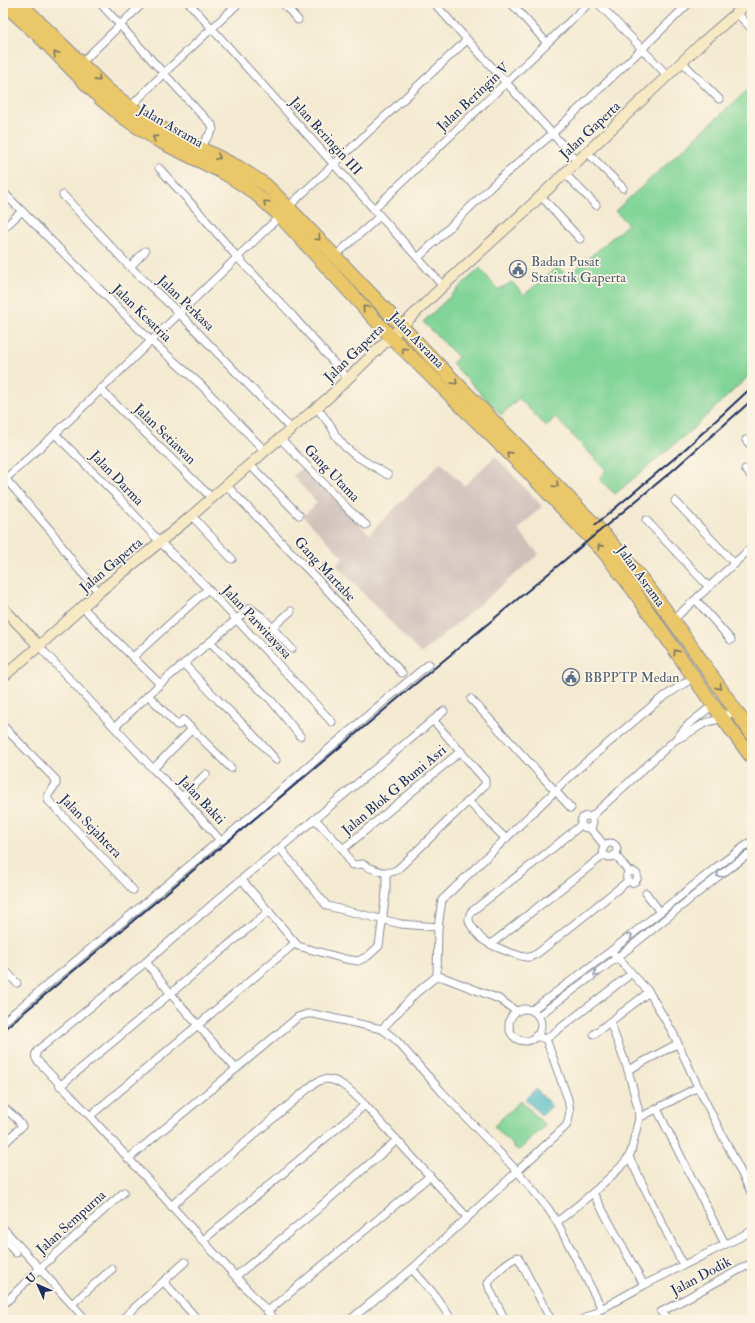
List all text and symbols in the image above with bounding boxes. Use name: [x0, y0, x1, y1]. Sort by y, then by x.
one-way arrow: [53, 51, 61, 59]
street label: Jalan Beringin V: [433, 58, 513, 135]
one-way arrow: [93, 74, 101, 82]
street label: Jalan Beringin III: [286, 93, 366, 179]
street label: Jalan Gaperta: [555, 98, 625, 164]
street label: Jalan Asrama: [135, 100, 207, 151]
one-way arrow: [152, 135, 159, 143]
one-way arrow: [214, 152, 221, 160]
one-way arrow: [263, 200, 271, 208]
one-way arrow: [313, 233, 321, 241]
place label: Badan Pusat Statistik Gaperta: [531, 253, 626, 287]
public building icon: Badan Pusat Statistik Gaperta: [508, 259, 528, 279]
street label: Jalan Perkasa: [153, 271, 218, 334]
street label: Jalan Kesatria: [108, 280, 175, 346]
one-way arrow: [362, 305, 370, 313]
street label: Jalan Asrama: [385, 308, 448, 372]
street label: Jalan Gaperta: [320, 320, 388, 387]
one-way arrow: [401, 347, 409, 355]
one-way arrow: [450, 377, 458, 385]
street label: Jalan Setiawan: [130, 400, 200, 468]
street label: Gang Utama: [301, 441, 364, 505]
street label: Jalan Darma: [86, 446, 147, 509]
one-way arrow: [506, 451, 514, 459]
one-way arrow: [551, 480, 558, 488]
street label: Gang Martabe: [291, 533, 359, 605]
street label: Jalan Gaperta: [75, 534, 147, 598]
street label: Jalan Asrama: [612, 541, 669, 610]
one-way arrow: [597, 545, 604, 552]
street label: Jalan Parwitayasa: [217, 581, 296, 663]
one-way arrow: [674, 650, 681, 657]
public building icon: BBPPTP Medan: [561, 667, 581, 687]
place label: BBPPTP Medan: [584, 669, 679, 686]
one-way arrow: [714, 683, 722, 690]
street label: Jalan Blok G Bumi Asri: [338, 741, 450, 839]
street label: Jalan Bakti: [175, 771, 229, 828]
street label: Jalan Sejahtera: [56, 790, 126, 862]
one-way arrow: [717, 871, 724, 878]
one-way arrow: [625, 934, 632, 941]
one-way arrow: [593, 969, 600, 976]
street label: Jalan Sempurna: [32, 1186, 110, 1259]
street label: Jalan Dodik: [667, 1253, 734, 1299]
north arrow: [18, 1265, 58, 1305]
text: U: [23, 1270, 40, 1286]

